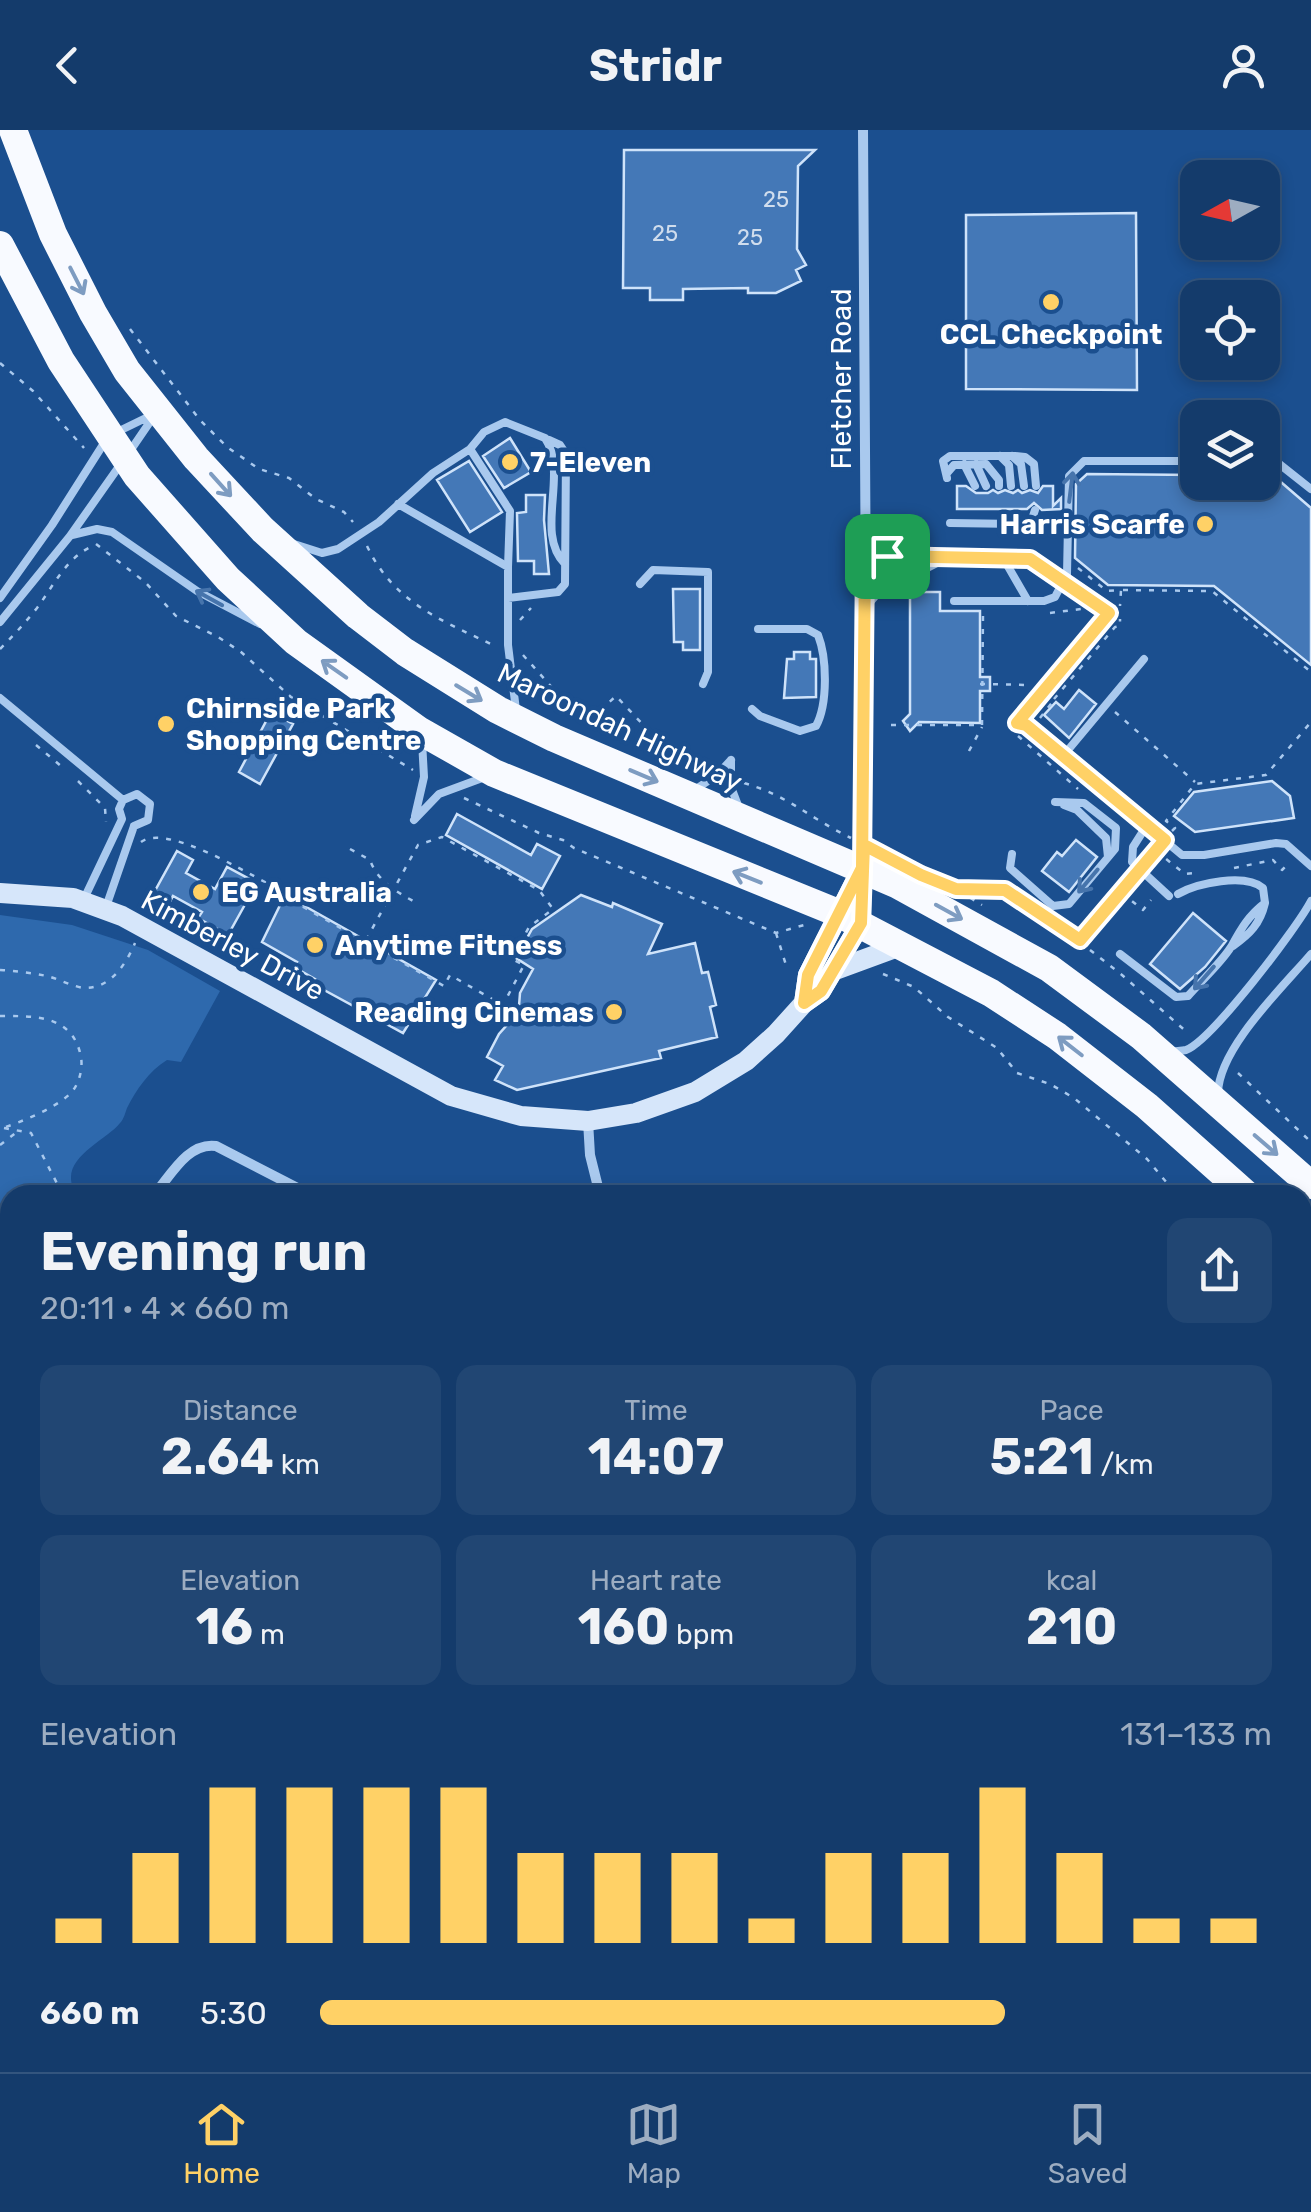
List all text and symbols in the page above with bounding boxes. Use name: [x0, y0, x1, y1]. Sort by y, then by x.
icon: back: [40, 38, 95, 93]
icon: person: [1216, 38, 1271, 93]
text: Stridr: [589, 39, 722, 92]
north arrow: [1180, 160, 1280, 260]
map controls: [1180, 160, 1280, 500]
house number: 25: [763, 186, 789, 213]
house number: 25: [652, 220, 678, 247]
house number: 25: [737, 224, 763, 251]
one-way arrow: [68, 266, 87, 296]
button: locate: [1180, 280, 1280, 380]
street label: Fletcher Road: [825, 288, 858, 470]
marker: CCL Checkpoint: [1040, 291, 1062, 313]
place label: CCL Checkpoint: [940, 318, 1162, 351]
button: layers: [1180, 400, 1280, 500]
place label: 7-Eleven: [530, 446, 651, 479]
marker: 7-Eleven: [499, 451, 521, 473]
one-way arrow: [1062, 471, 1081, 504]
one-way arrow: [209, 472, 232, 497]
place label: Harris Scarfe: [1000, 508, 1185, 541]
marker: Harris Scarfe: [1194, 513, 1216, 535]
pin: [845, 514, 930, 599]
icon: arrive: [860, 529, 915, 584]
one-way arrow: [194, 587, 224, 607]
street label: Maroondah Highway: [492, 656, 747, 799]
one-way arrow: [321, 659, 349, 680]
one-way arrow: [454, 683, 483, 703]
place label: Chirnside Park Shopping Centre: [186, 692, 421, 757]
marker: Chirnside Park Shopping Centre: [155, 713, 177, 735]
one-way arrow: [628, 768, 659, 786]
one-way arrow: [733, 866, 763, 884]
one-way arrow: [1077, 867, 1099, 893]
place label: EG Australia: [221, 876, 392, 909]
marker: EG Australia: [190, 881, 212, 903]
street label: Kimberley Drive: [136, 883, 330, 1008]
one-way arrow: [933, 903, 963, 923]
place label: Anytime Fitness: [335, 929, 563, 962]
marker: Anytime Fitness: [304, 934, 326, 956]
one-way arrow: [1193, 965, 1216, 990]
place label: Reading Cinemas: [354, 996, 594, 1029]
marker: Reading Cinemas: [603, 1001, 625, 1023]
one-way arrow: [1057, 1035, 1083, 1057]
one-way arrow: [1253, 1133, 1278, 1156]
button: share: [1167, 1218, 1272, 1323]
text: Evening run: [40, 1219, 368, 1284]
text: 20:11 · 4 × 660 m: [40, 1289, 290, 1327]
text: Distance: [183, 1394, 298, 1427]
text: Time: [624, 1394, 688, 1427]
text: Pace: [1040, 1394, 1104, 1427]
text: 2.64: [161, 1427, 274, 1487]
text: 14:07: [588, 1427, 724, 1487]
text: 5:21: [990, 1427, 1094, 1487]
text: km: [274, 1448, 320, 1481]
text: /km: [1094, 1448, 1154, 1481]
text: Elevation: [180, 1564, 300, 1597]
text: Heart rate: [590, 1564, 722, 1597]
text: kcal: [1046, 1564, 1097, 1597]
text: 16: [196, 1597, 253, 1657]
text: 160: [578, 1597, 669, 1657]
text: 210: [1026, 1597, 1117, 1657]
text: m: [253, 1618, 285, 1651]
text: bpm: [669, 1618, 734, 1651]
text: Elevation: [40, 1715, 177, 1753]
text: 131–133 m: [1120, 1715, 1272, 1753]
text: 660 m: [40, 1994, 140, 2032]
text: 5:30: [200, 1994, 267, 2032]
tab: Home: [183, 2097, 260, 2190]
tab: Map: [626, 2097, 681, 2190]
tab: Saved: [1048, 2097, 1128, 2190]

